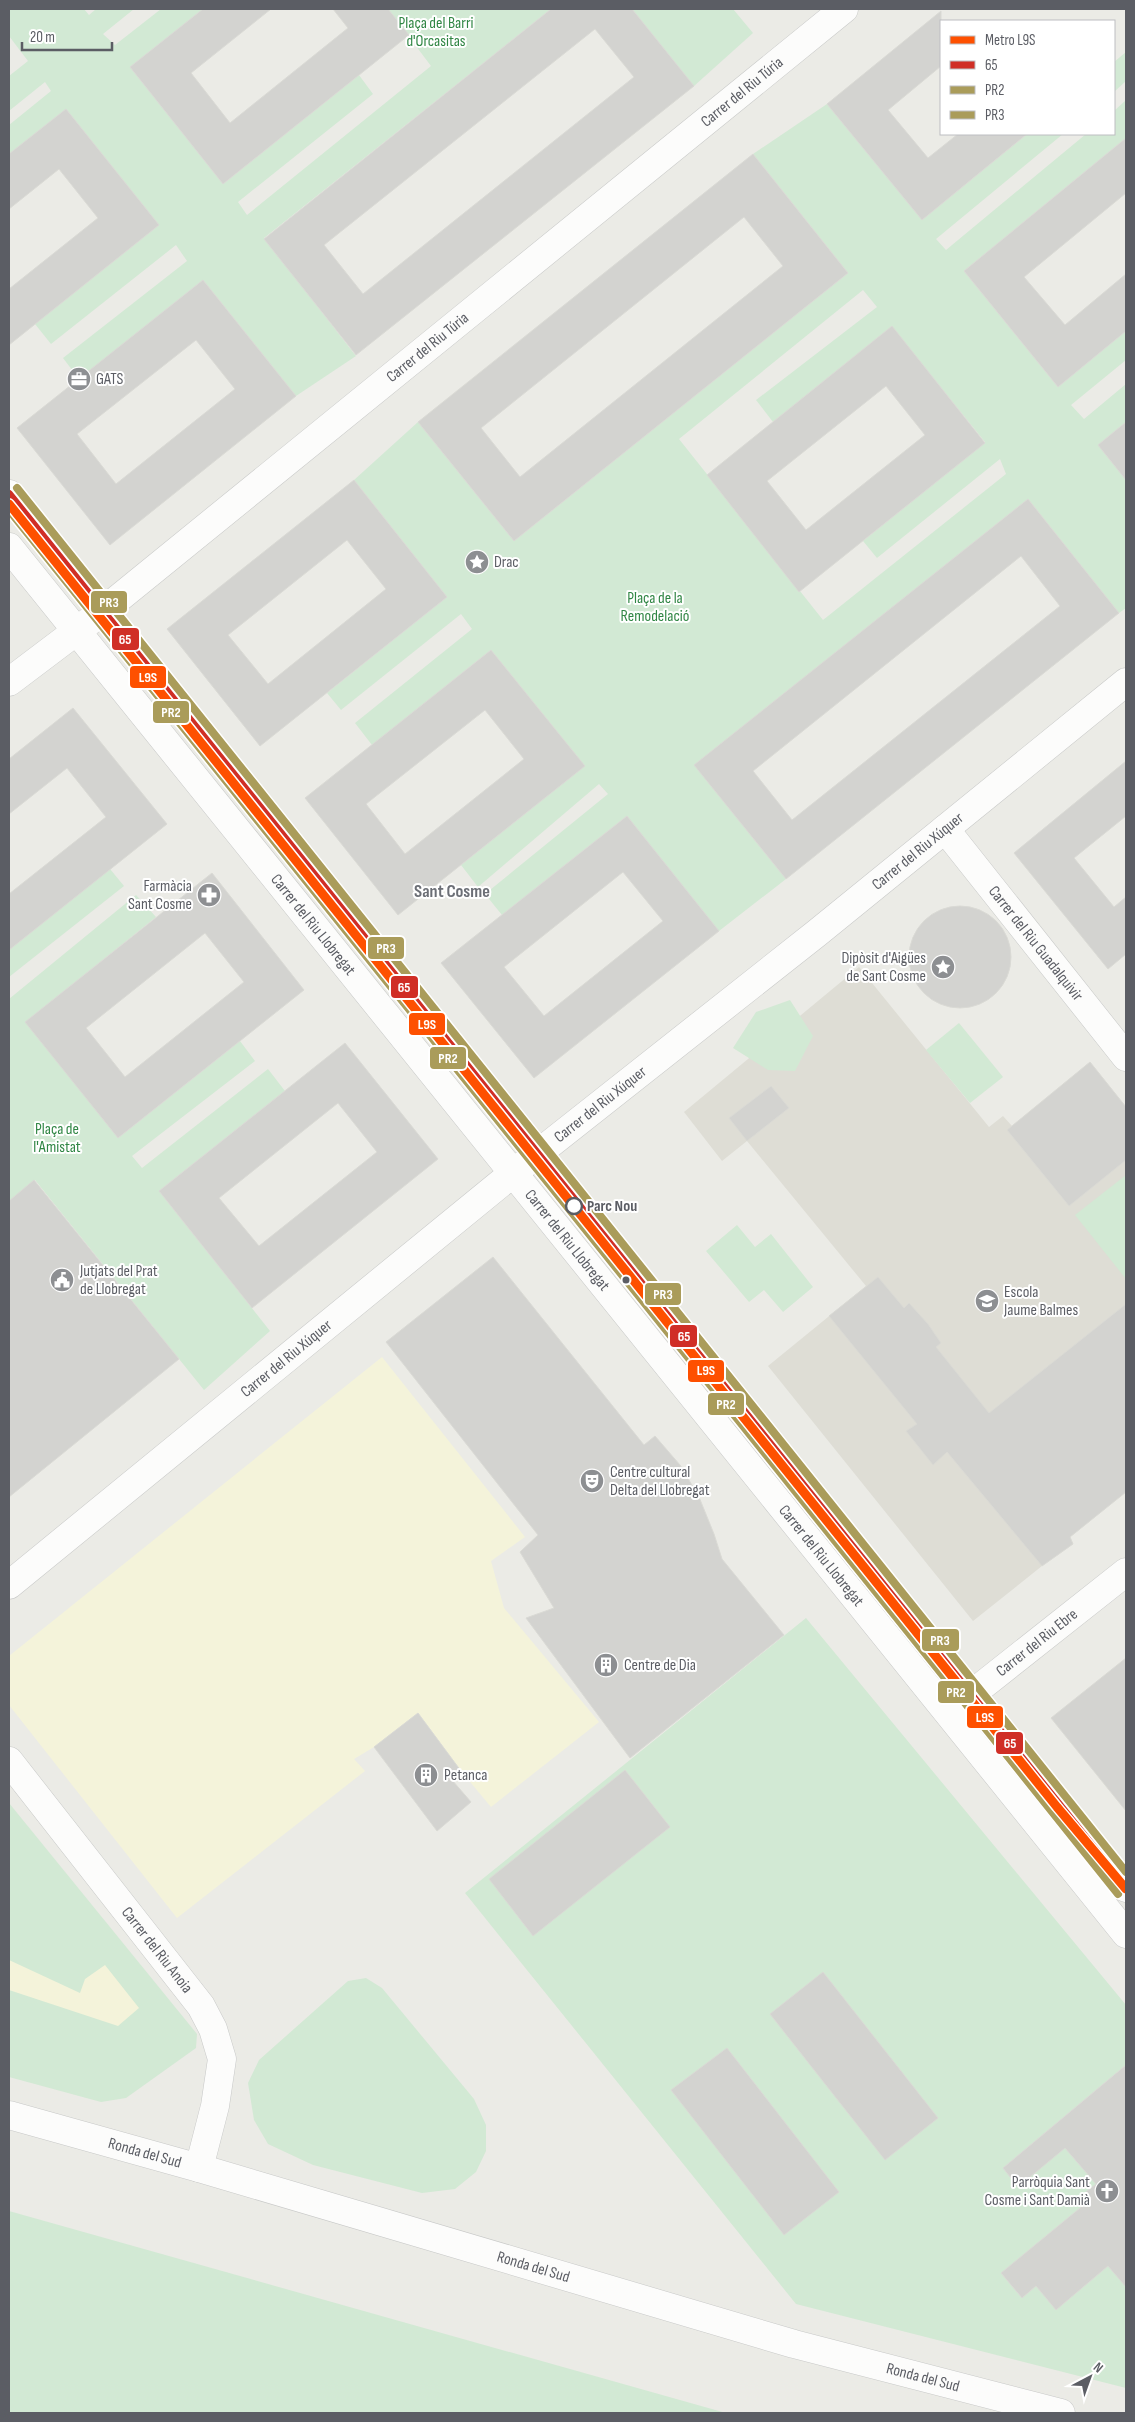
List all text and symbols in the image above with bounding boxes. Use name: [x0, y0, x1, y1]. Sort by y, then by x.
park label: Plaça del Barri d'Orcasitas: [399, 14, 473, 51]
scale bar: [22, 20, 112, 52]
legend: [940, 20, 1115, 135]
text: 20 m: [30, 28, 55, 47]
text: Metro L9S: [985, 31, 1036, 50]
street label: Carrer del Riu Túria: [697, 53, 787, 131]
text: 65: [985, 56, 998, 75]
text: PR2: [985, 81, 1004, 100]
text: PR3: [985, 106, 1005, 125]
street label: Carrer del Riu Túria: [383, 308, 472, 386]
office icon: GATS: [66, 366, 92, 392]
place label: GATS: [96, 370, 124, 389]
place icon: Drac: [464, 549, 490, 575]
place label: Drac: [494, 553, 519, 572]
park label: Plaça de la Remodelació: [621, 589, 689, 626]
line badge: PR3: [90, 590, 128, 614]
text: PR3: [99, 594, 119, 611]
line badge: 65: [111, 627, 140, 651]
text: 65: [119, 631, 131, 648]
line badge: L9S: [129, 665, 167, 689]
text: L9S: [139, 669, 157, 686]
line badge: PR2: [152, 700, 190, 724]
text: PR2: [161, 704, 181, 721]
street label: Carrer del Riu Xúquer: [868, 808, 968, 894]
street label: Carrer del Riu Llobregat: [267, 870, 360, 979]
place label: Farmàcia Sant Cosme: [128, 877, 192, 914]
district label: Sant Cosme: [414, 881, 490, 902]
pharmacy icon: Farmàcia Sant Cosme: [196, 882, 222, 908]
street label: Carrer del Riu Guadalquivir: [984, 882, 1087, 1005]
line badge: PR3: [367, 936, 405, 960]
text: PR3: [376, 940, 396, 957]
place label: Dipòsit d'Aigües de Sant Cosme: [841, 949, 926, 986]
place icon: Dipòsit d'Aigües de Sant Cosme: [930, 954, 956, 980]
line badge: 65: [390, 975, 419, 999]
text: 65: [398, 979, 410, 996]
line badge: L9S: [408, 1012, 446, 1036]
text: L9S: [418, 1016, 436, 1033]
line badge: PR2: [429, 1046, 467, 1070]
text: PR2: [438, 1050, 458, 1067]
street label: Carrer del Riu Xúquer: [550, 1062, 650, 1147]
park label: Plaça de l'Amistat: [33, 1120, 81, 1157]
street label: Carrer del Riu Llobregat: [521, 1186, 614, 1295]
marker: Parc Nou: [565, 1197, 583, 1215]
place label: Parc Nou: [587, 1197, 637, 1216]
place label: Jutjats del Prat de Llobregat: [79, 1262, 158, 1299]
public building icon: Jutjats del Prat de Llobregat: [49, 1267, 75, 1293]
unlabelled marker: [621, 1275, 631, 1285]
line badge: PR3: [644, 1282, 682, 1306]
place label: Escola Jaume Balmes: [1003, 1283, 1078, 1320]
text: PR3: [653, 1286, 673, 1303]
school or university icon: Escola Jaume Balmes: [974, 1288, 1000, 1314]
street label: Carrer del Riu Xúquer: [237, 1315, 336, 1401]
line badge: 65: [669, 1324, 698, 1348]
text: 65: [678, 1328, 690, 1345]
line badge: L9S: [687, 1359, 725, 1383]
text: L9S: [697, 1362, 715, 1379]
line badge: PR2: [707, 1392, 745, 1416]
text: PR2: [716, 1396, 736, 1413]
place label: Centre cultural Delta del Llobregat: [610, 1463, 710, 1500]
theatre icon: Centre cultural Delta del Llobregat: [579, 1468, 605, 1494]
street label: Carrer del Riu Llobregat: [775, 1501, 868, 1610]
street label: Carrer del Riu Ebre: [992, 1605, 1081, 1681]
line badge: PR3: [921, 1628, 960, 1652]
text: PR3: [930, 1632, 950, 1649]
building icon: Centre de Dia: [593, 1652, 619, 1678]
place label: Centre de Dia: [624, 1656, 696, 1675]
line badge: PR2: [937, 1680, 975, 1704]
text: PR2: [946, 1684, 966, 1701]
line badge: L9S: [966, 1705, 1004, 1729]
text: L9S: [976, 1709, 994, 1726]
line badge: 65: [995, 1731, 1024, 1755]
text: 65: [1004, 1735, 1016, 1752]
building icon: Petanca: [413, 1762, 439, 1788]
place label: Petanca: [444, 1766, 487, 1785]
street label: Carrer del Riu Anoia: [117, 1903, 197, 1997]
street label: Ronda del Sud: [106, 2134, 183, 2172]
place label: Parròquia Sant Cosme i Sant Damià: [985, 2173, 1090, 2210]
church icon: Parròquia Sant Cosme i Sant Damià: [1094, 2178, 1120, 2204]
street label: Ronda del Sud: [495, 2247, 572, 2287]
north arrow: [1065, 2352, 1115, 2402]
street label: Ronda del Sud: [884, 2359, 962, 2396]
text: N: [1090, 2359, 1107, 2376]

